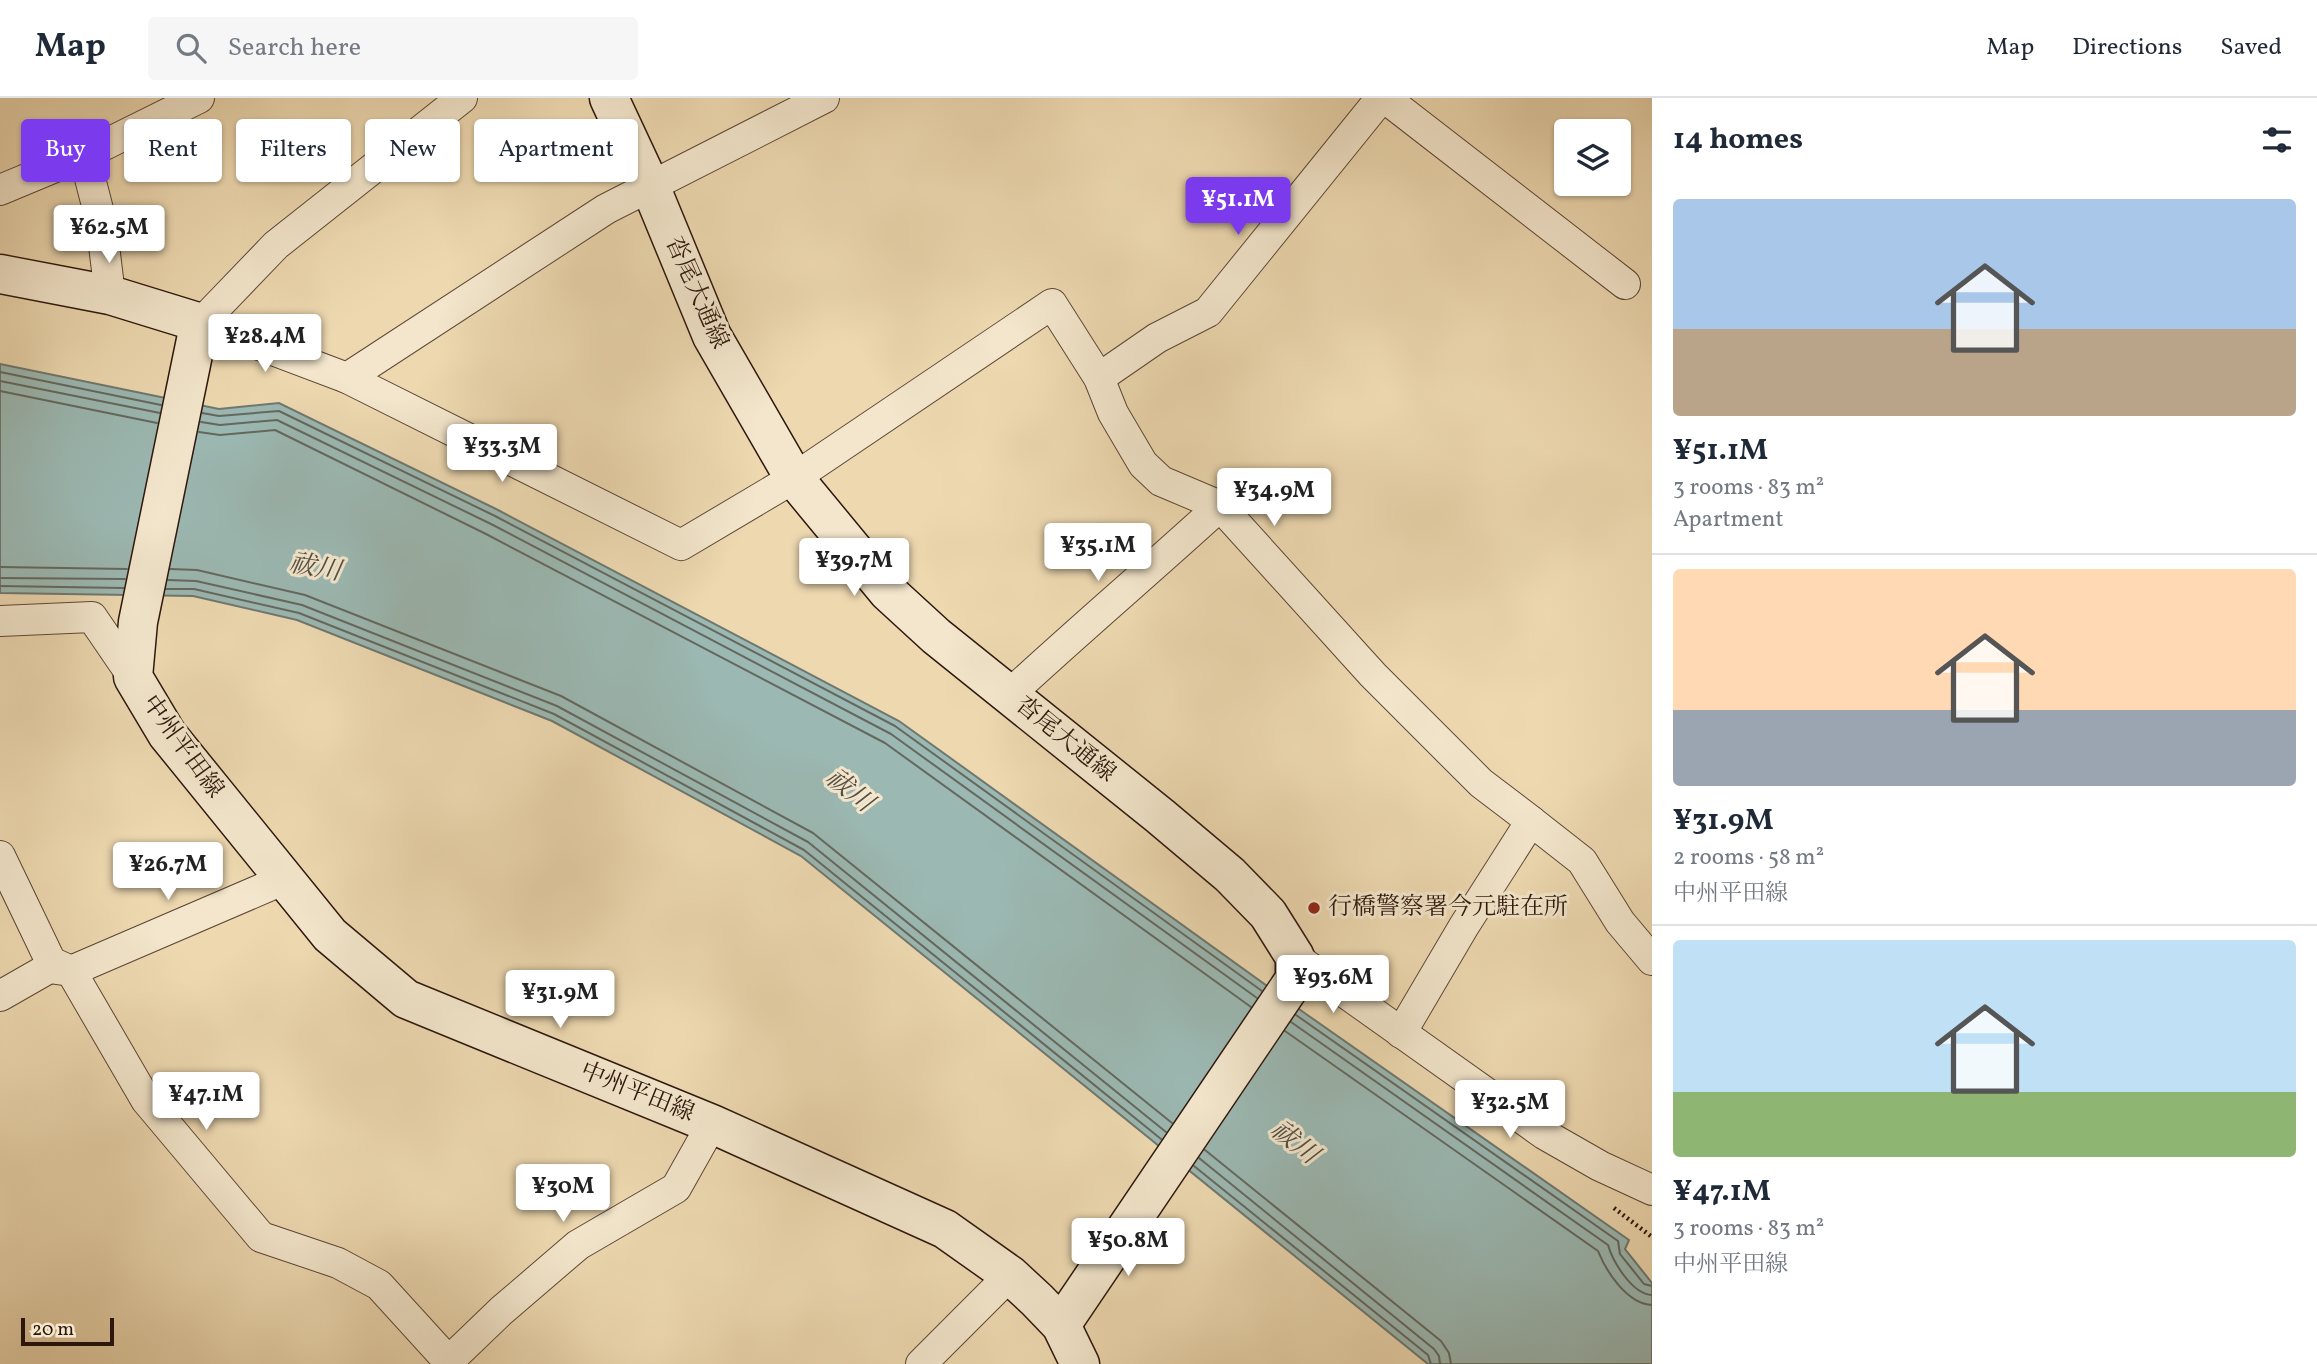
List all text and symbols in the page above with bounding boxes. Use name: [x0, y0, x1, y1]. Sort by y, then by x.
search box: [148, 17, 638, 80]
text: Map: [35, 25, 106, 71]
icon: search: [172, 29, 210, 67]
text: Search here: [228, 30, 361, 66]
text: Map: [1986, 31, 2034, 65]
text: Directions: [2072, 31, 2182, 65]
text: Saved: [2220, 31, 2282, 65]
chip: Buy: [21, 119, 110, 182]
chip: Rent: [124, 119, 222, 182]
chip: Filters: [236, 119, 351, 182]
chip: New: [365, 119, 460, 182]
chip: Apartment: [474, 119, 638, 182]
map controls: [1554, 119, 1631, 196]
button: layers: [1554, 119, 1631, 196]
text: 14 homes: [1673, 119, 1803, 161]
icon: filters: [2258, 121, 2296, 159]
pin: ¥51.1M: [1181, 178, 1295, 237]
text: ¥51.1M: [1202, 184, 1274, 216]
pin: ¥62.5M: [52, 206, 166, 265]
text: ¥62.5M: [70, 212, 148, 244]
street label: 沓尾大通線: [656, 231, 736, 355]
icon: home: [1922, 245, 2048, 371]
pin: ¥28.4M: [208, 314, 322, 374]
text: ¥28.4M: [224, 321, 306, 353]
pin: ¥33.3M: [445, 424, 559, 484]
text: ¥51.1M: [1673, 430, 1768, 472]
text: ¥33.3M: [463, 431, 541, 463]
pin: ¥34.9M: [1217, 468, 1331, 528]
text: 3 rooms · 83 m²: [1673, 472, 1824, 504]
text: ¥34.9M: [1233, 475, 1315, 507]
text: Apartment: [1673, 504, 1784, 536]
pin: ¥35.1M: [1041, 524, 1155, 583]
text: ¥35.1M: [1060, 530, 1136, 562]
pin: ¥39.7M: [797, 538, 911, 598]
text: ¥39.7M: [815, 545, 893, 577]
water label: 祓川: [286, 546, 347, 591]
icon: home: [1922, 615, 2048, 741]
street label: 中州平田線: [133, 688, 231, 806]
street label: 沓尾大通線: [1008, 689, 1122, 791]
water label: 祓川: [817, 761, 883, 823]
text: ¥31.9M: [1673, 800, 1773, 842]
pin: ¥26.7M: [111, 842, 225, 902]
text: 2 rooms · 58 m²: [1673, 842, 1824, 874]
text: ¥26.7M: [129, 849, 207, 881]
text: 中州平田線: [1673, 878, 1788, 910]
place label: 行橋警察署今元駐在所: [1328, 891, 1568, 925]
marker: 行橋警察署今元駐在所: [1306, 900, 1322, 916]
pin: ¥93.6M: [1276, 956, 1390, 1015]
text: ¥93.6M: [1293, 962, 1373, 994]
pin: ¥31.9M: [503, 970, 617, 1030]
text: ¥31.9M: [522, 977, 598, 1009]
icon: home: [1922, 986, 2048, 1112]
street label: 中州平田線: [575, 1055, 699, 1131]
pin: ¥47.1M: [149, 1072, 263, 1132]
text: ¥47.1M: [169, 1079, 243, 1111]
pin: ¥32.5M: [1453, 1080, 1567, 1140]
text: ¥32.5M: [1471, 1087, 1549, 1119]
water label: 祓川: [1262, 1113, 1328, 1175]
pin: ¥30M: [522, 1164, 604, 1224]
text: ¥30M: [532, 1171, 594, 1203]
text: ¥47.1M: [1673, 1171, 1771, 1213]
text: 3 rooms · 83 m²: [1673, 1213, 1824, 1245]
pin: ¥50.8M: [1071, 1218, 1185, 1278]
text: ¥50.8M: [1088, 1225, 1168, 1257]
text: 中州平田線: [1673, 1249, 1788, 1281]
scale bar: [21, 1315, 114, 1347]
text: 20 m: [32, 1317, 74, 1343]

